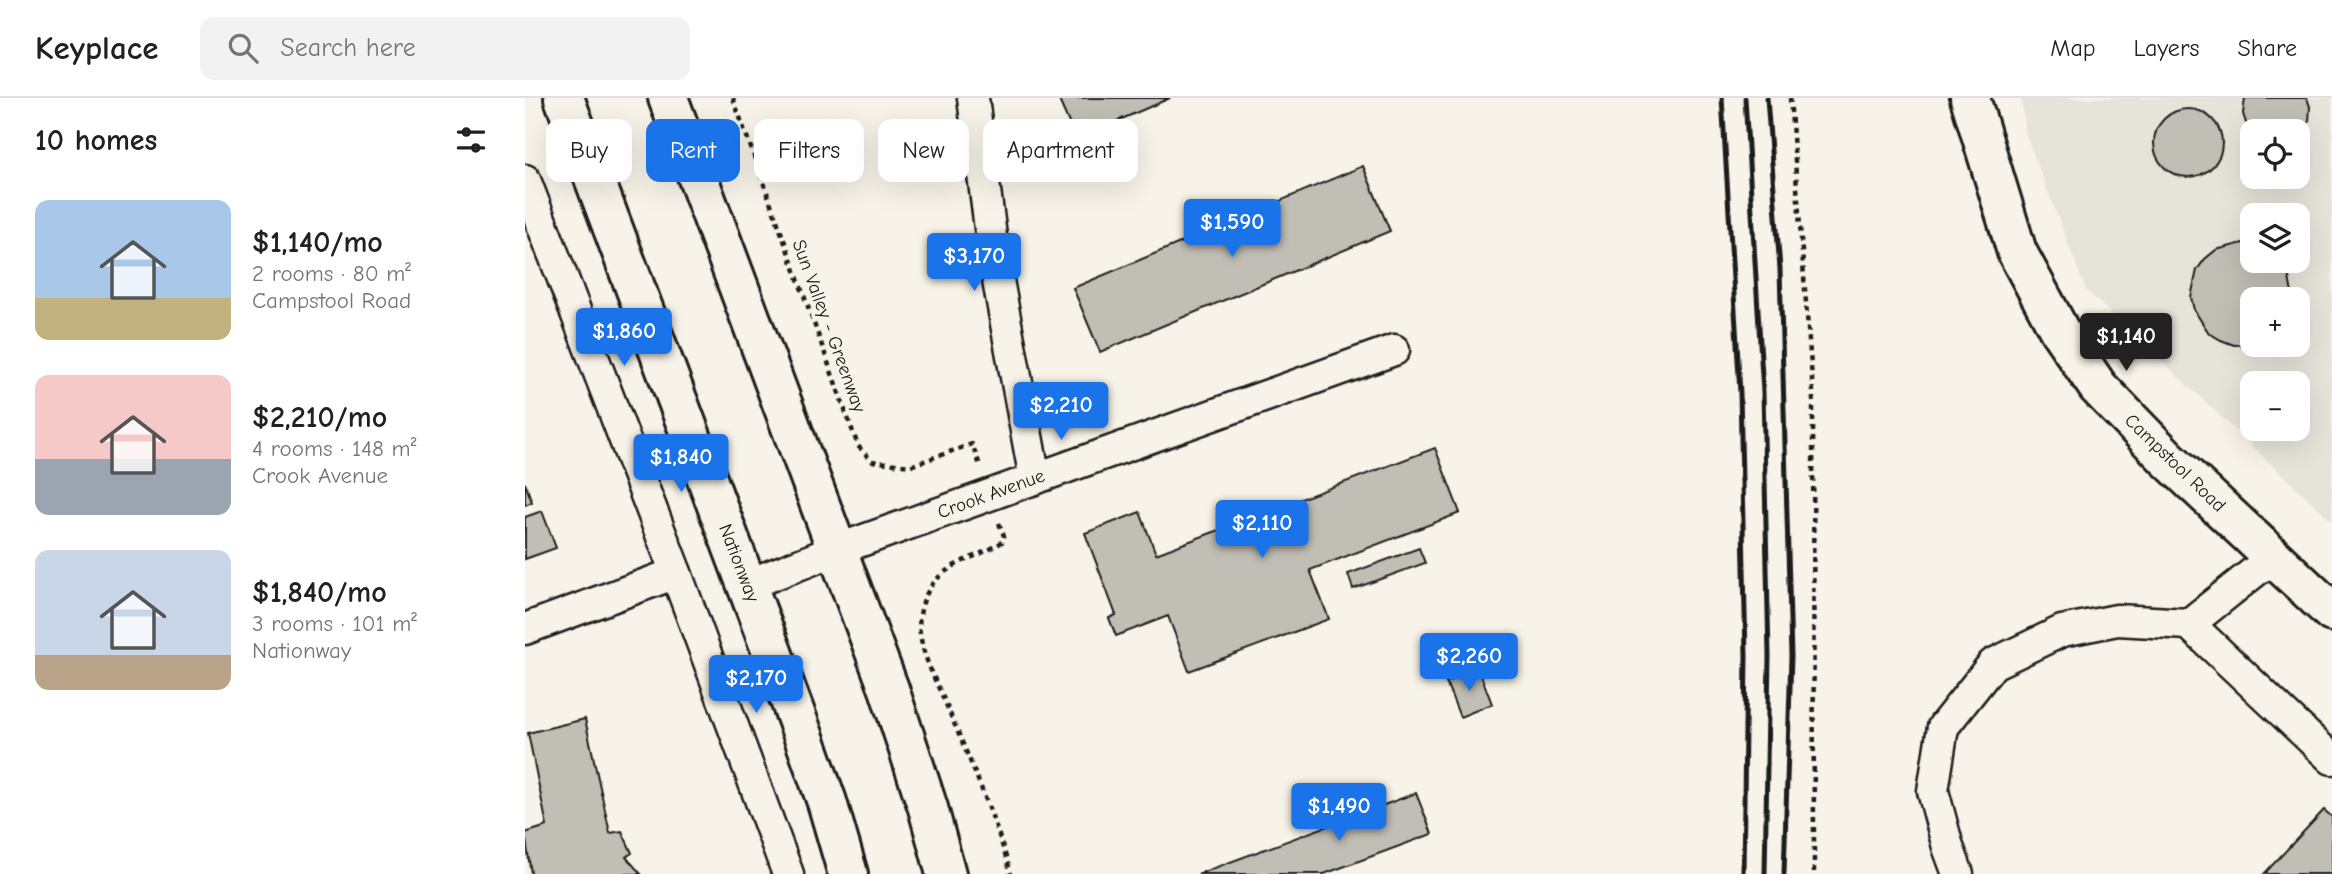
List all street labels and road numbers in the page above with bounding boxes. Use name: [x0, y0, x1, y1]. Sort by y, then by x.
street label: Sun Valley - Greenway: [787, 237, 871, 416]
street label: Campstool Road: [2120, 409, 2230, 517]
street label: Crook Avenue: [934, 464, 1048, 524]
street label: Nationway: [714, 521, 764, 606]

